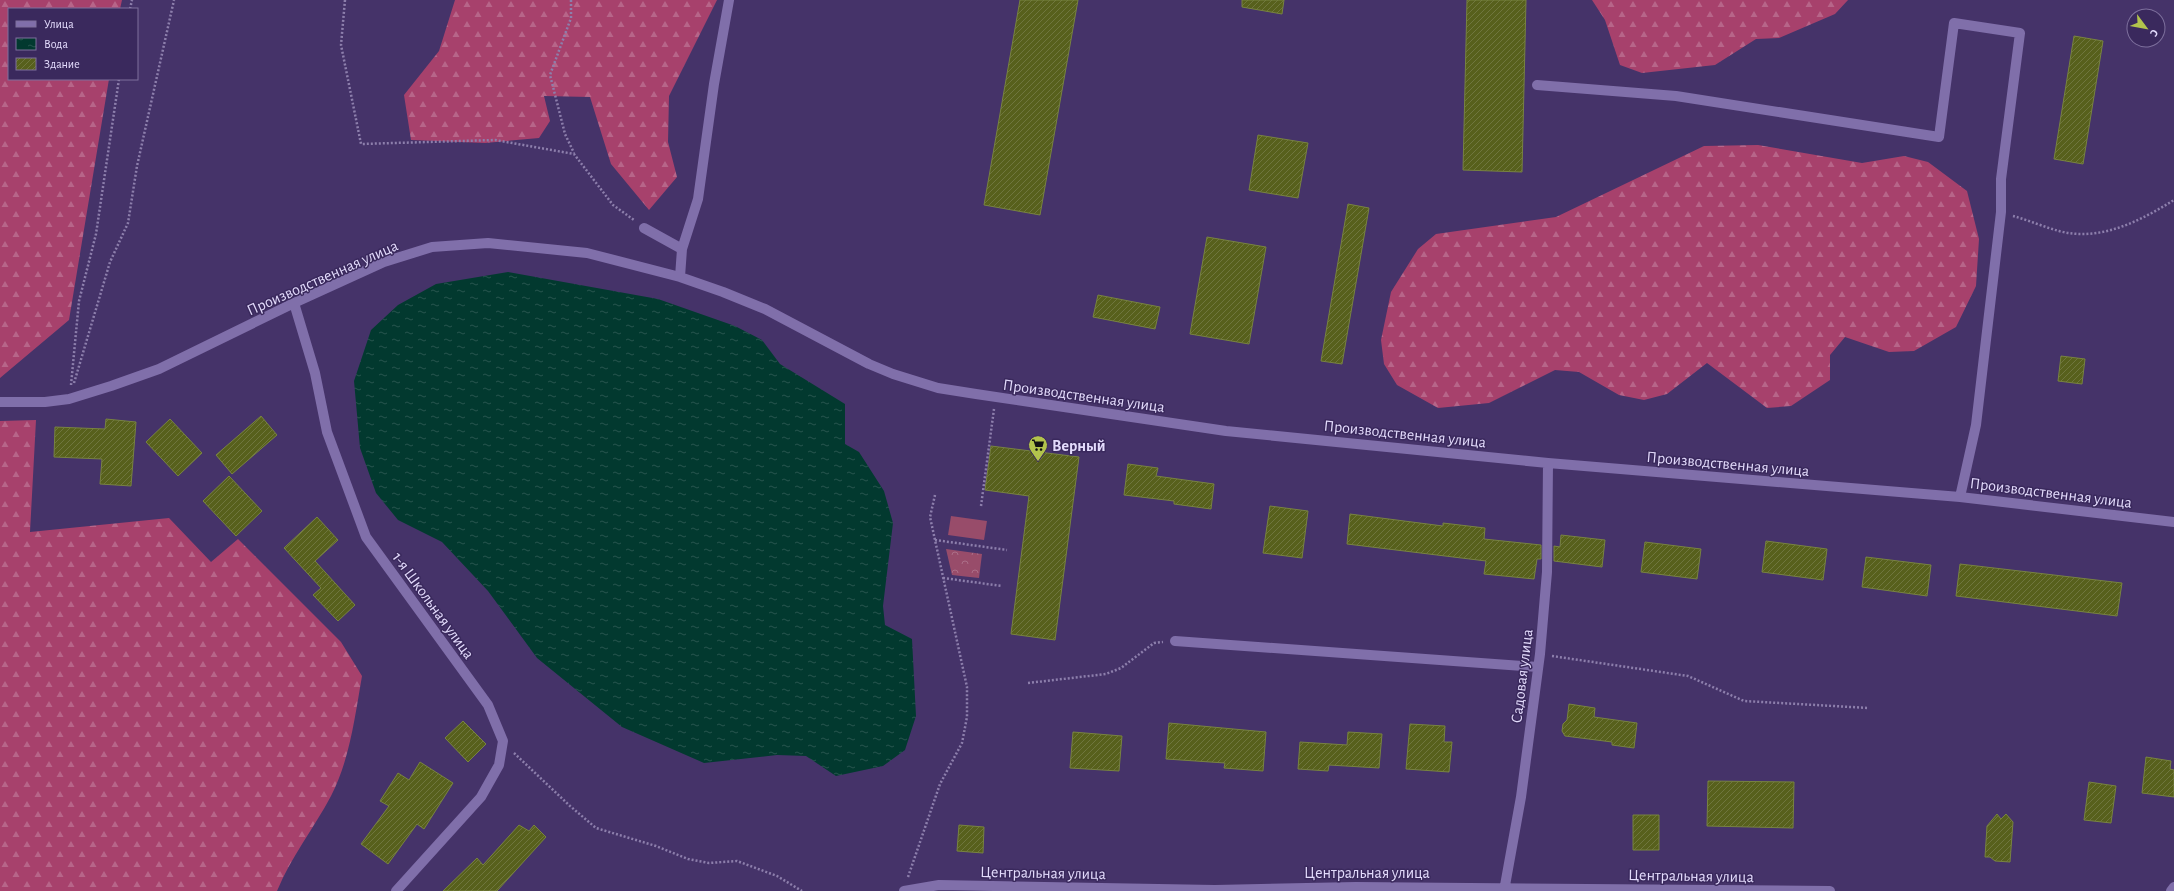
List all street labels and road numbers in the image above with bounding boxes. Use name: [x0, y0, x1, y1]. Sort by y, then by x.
street label: Производственная улица: [245, 237, 401, 319]
street label: Производственная улица: [1002, 377, 1166, 416]
street label: Производственная улица: [1323, 417, 1487, 451]
street label: Производственная улица: [1646, 449, 1810, 480]
street label: Производственная улица: [1969, 475, 2133, 512]
street label: 1-я Школьная улица: [388, 549, 477, 663]
street label: Садовая улица: [1508, 628, 1537, 724]
street label: Центральная улица: [980, 864, 1106, 883]
street label: Центральная улица: [1304, 865, 1430, 882]
street label: Центральная улица: [1628, 867, 1754, 886]

